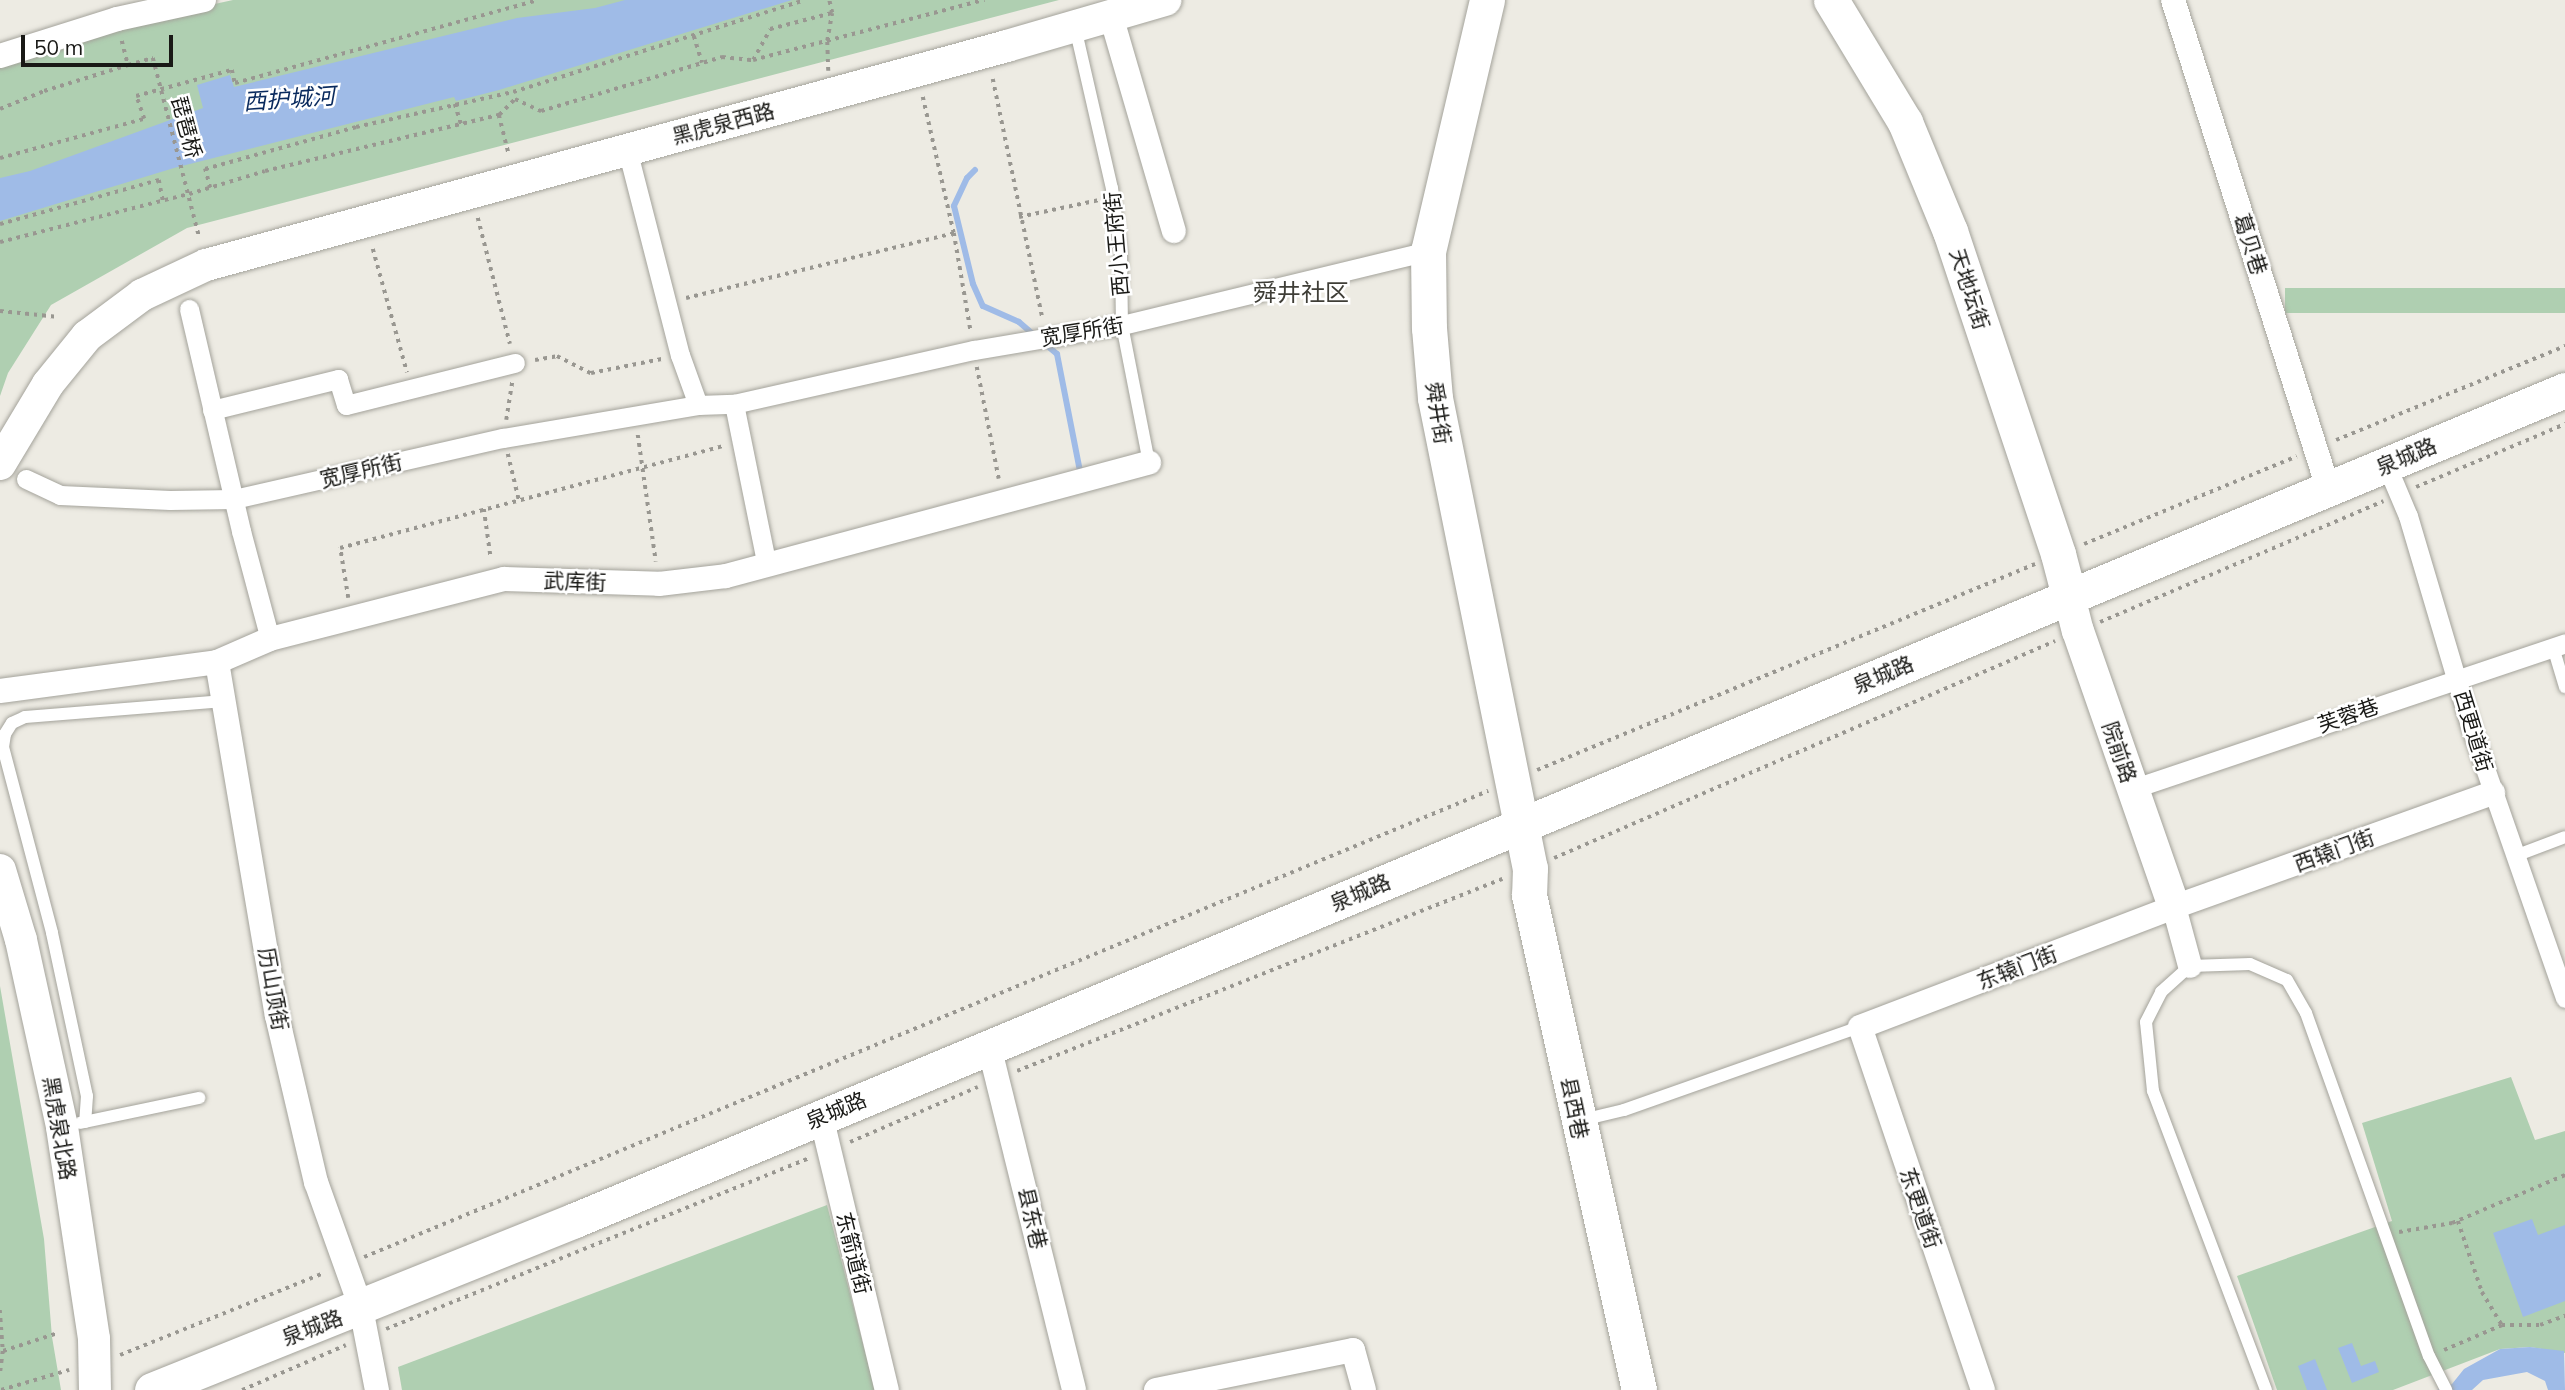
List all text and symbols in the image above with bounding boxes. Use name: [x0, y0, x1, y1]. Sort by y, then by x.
scale bar: [24, 21, 177, 65]
text: 50 m: [34, 34, 83, 60]
water label: 西护城河: [242, 82, 336, 116]
street label: 琵琶桥: [167, 93, 207, 161]
street label: 黑虎泉西路: [669, 97, 777, 149]
street label: 西小王府街: [1099, 191, 1133, 297]
street label: 葛贝巷: [2229, 210, 2273, 278]
street label: 天地坛街: [1945, 245, 1995, 333]
district label: 舜井社区: [1253, 279, 1349, 307]
street label: 宽厚所街: [1039, 312, 1125, 350]
street label: 舜井街: [1422, 380, 1456, 446]
street label: 泉城路: [2372, 432, 2440, 480]
street label: 宽厚所街: [317, 448, 405, 492]
street label: 武库街: [543, 567, 607, 595]
street label: 泉城路: [1849, 650, 1917, 698]
street label: 西更道街: [2450, 687, 2498, 775]
street label: 芙蓉巷: [2314, 693, 2382, 737]
street label: 院前路: [2098, 718, 2142, 786]
street label: 西辕门街: [2290, 824, 2378, 876]
street label: 泉城路: [1326, 868, 1394, 916]
street label: 东辕门街: [1973, 940, 2061, 994]
street label: 历山顶街: [254, 945, 294, 1033]
street label: 黑虎泉北路: [38, 1074, 82, 1182]
street label: 县西巷: [1556, 1075, 1594, 1141]
street label: 泉城路: [802, 1086, 870, 1134]
street label: 东更道街: [1895, 1164, 1947, 1252]
street label: 县东巷: [1014, 1184, 1052, 1252]
street label: 东箭道街: [832, 1209, 876, 1297]
street label: 泉城路: [278, 1304, 346, 1350]

